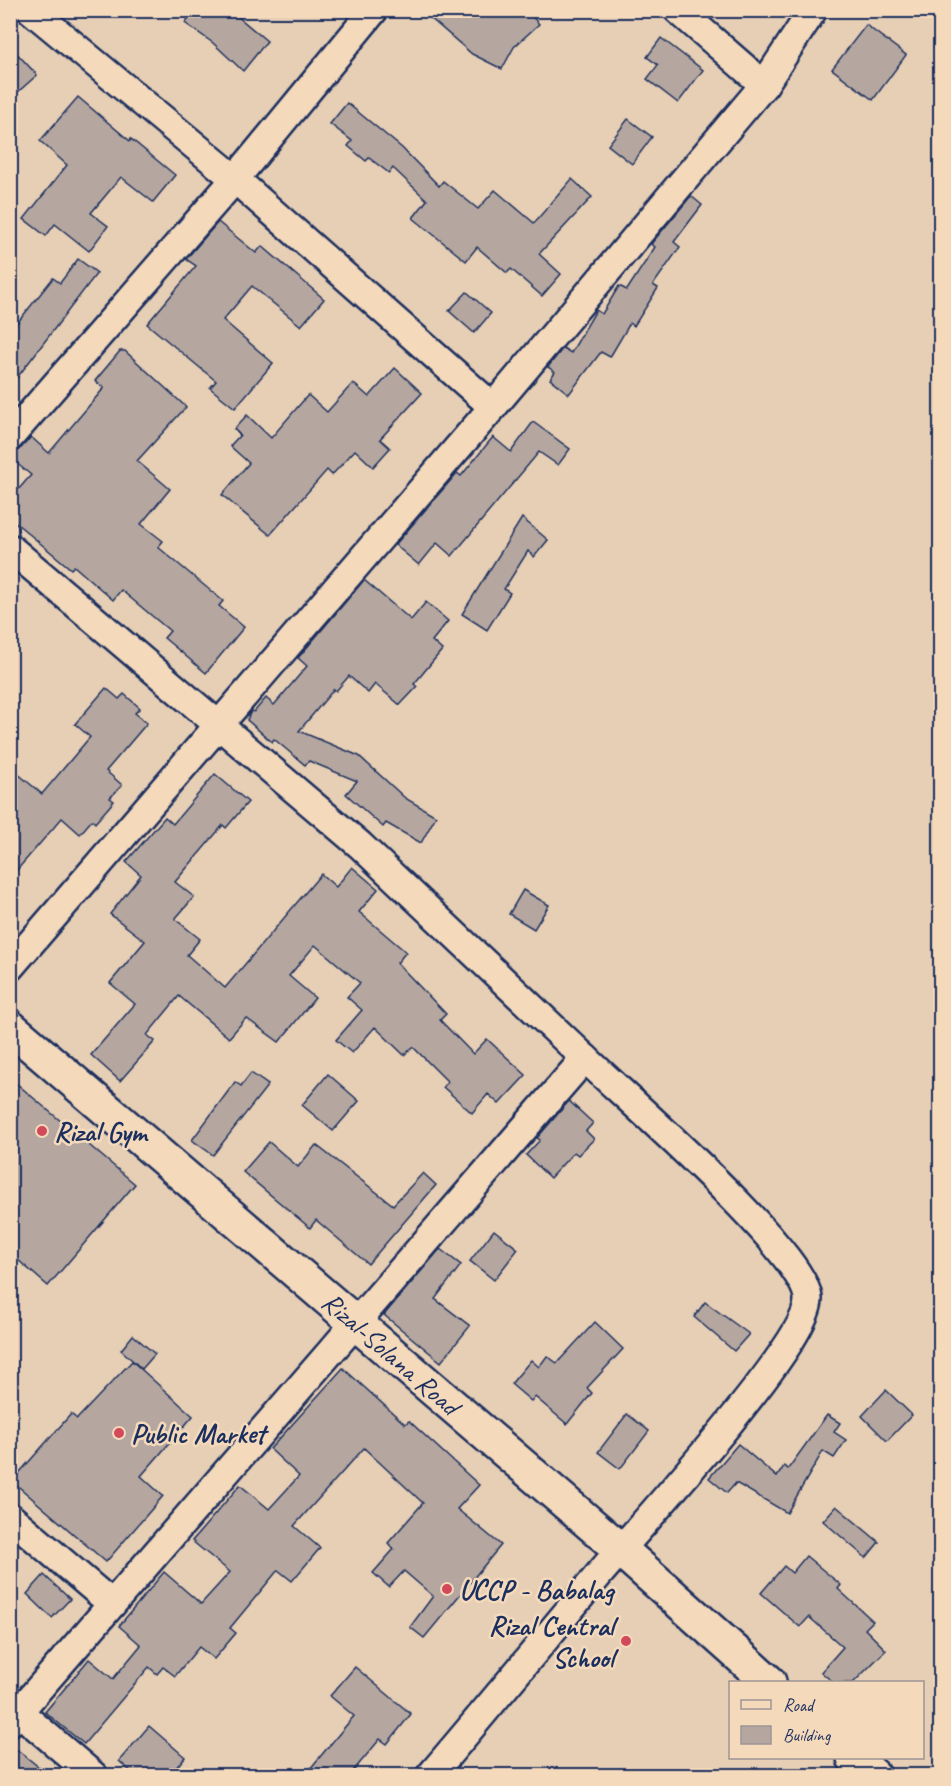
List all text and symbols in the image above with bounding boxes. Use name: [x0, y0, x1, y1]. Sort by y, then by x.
place label: Rizal Gym: [54, 1114, 150, 1149]
marker: Rizal Gym: [35, 1124, 49, 1138]
street label: Rizal-Solana Road: [315, 1284, 470, 1425]
place label: Public Market: [131, 1416, 270, 1451]
marker: Public Market: [112, 1426, 126, 1440]
place label: UCCP - Babalag: [459, 1572, 616, 1607]
marker: UCCP - Babalag: [440, 1582, 454, 1596]
place label: Rizal Central School: [488, 1608, 619, 1675]
marker: Rizal Central School: [619, 1634, 633, 1648]
legend: [729, 1681, 924, 1759]
text: Road: [783, 1694, 816, 1716]
text: Building: [783, 1724, 832, 1746]

